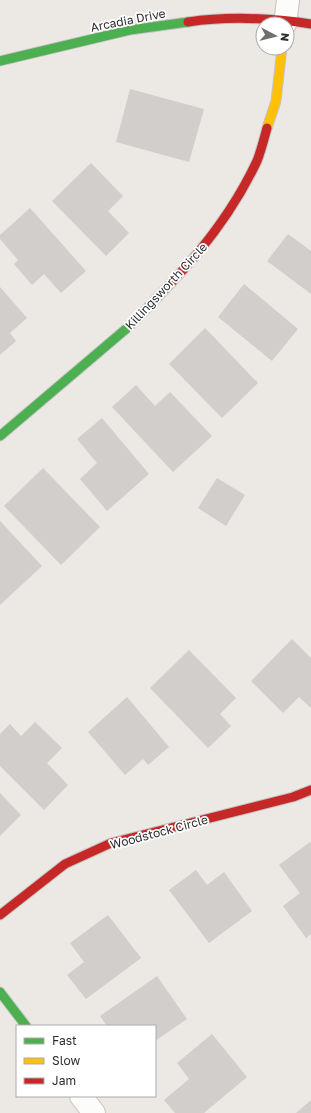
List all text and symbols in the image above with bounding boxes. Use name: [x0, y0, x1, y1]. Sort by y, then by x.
street label: Arcadia Drive: [89, 5, 167, 35]
north arrow: [255, 16, 295, 56]
text: N: [278, 32, 292, 42]
street label: Killingsworth Circle: [122, 239, 210, 333]
street label: Woodstock Circle: [108, 812, 210, 852]
legend: [16, 1025, 156, 1097]
text: Fast: [52, 1033, 77, 1048]
text: Slow: [52, 1053, 80, 1068]
text: Jam: [52, 1073, 76, 1088]

